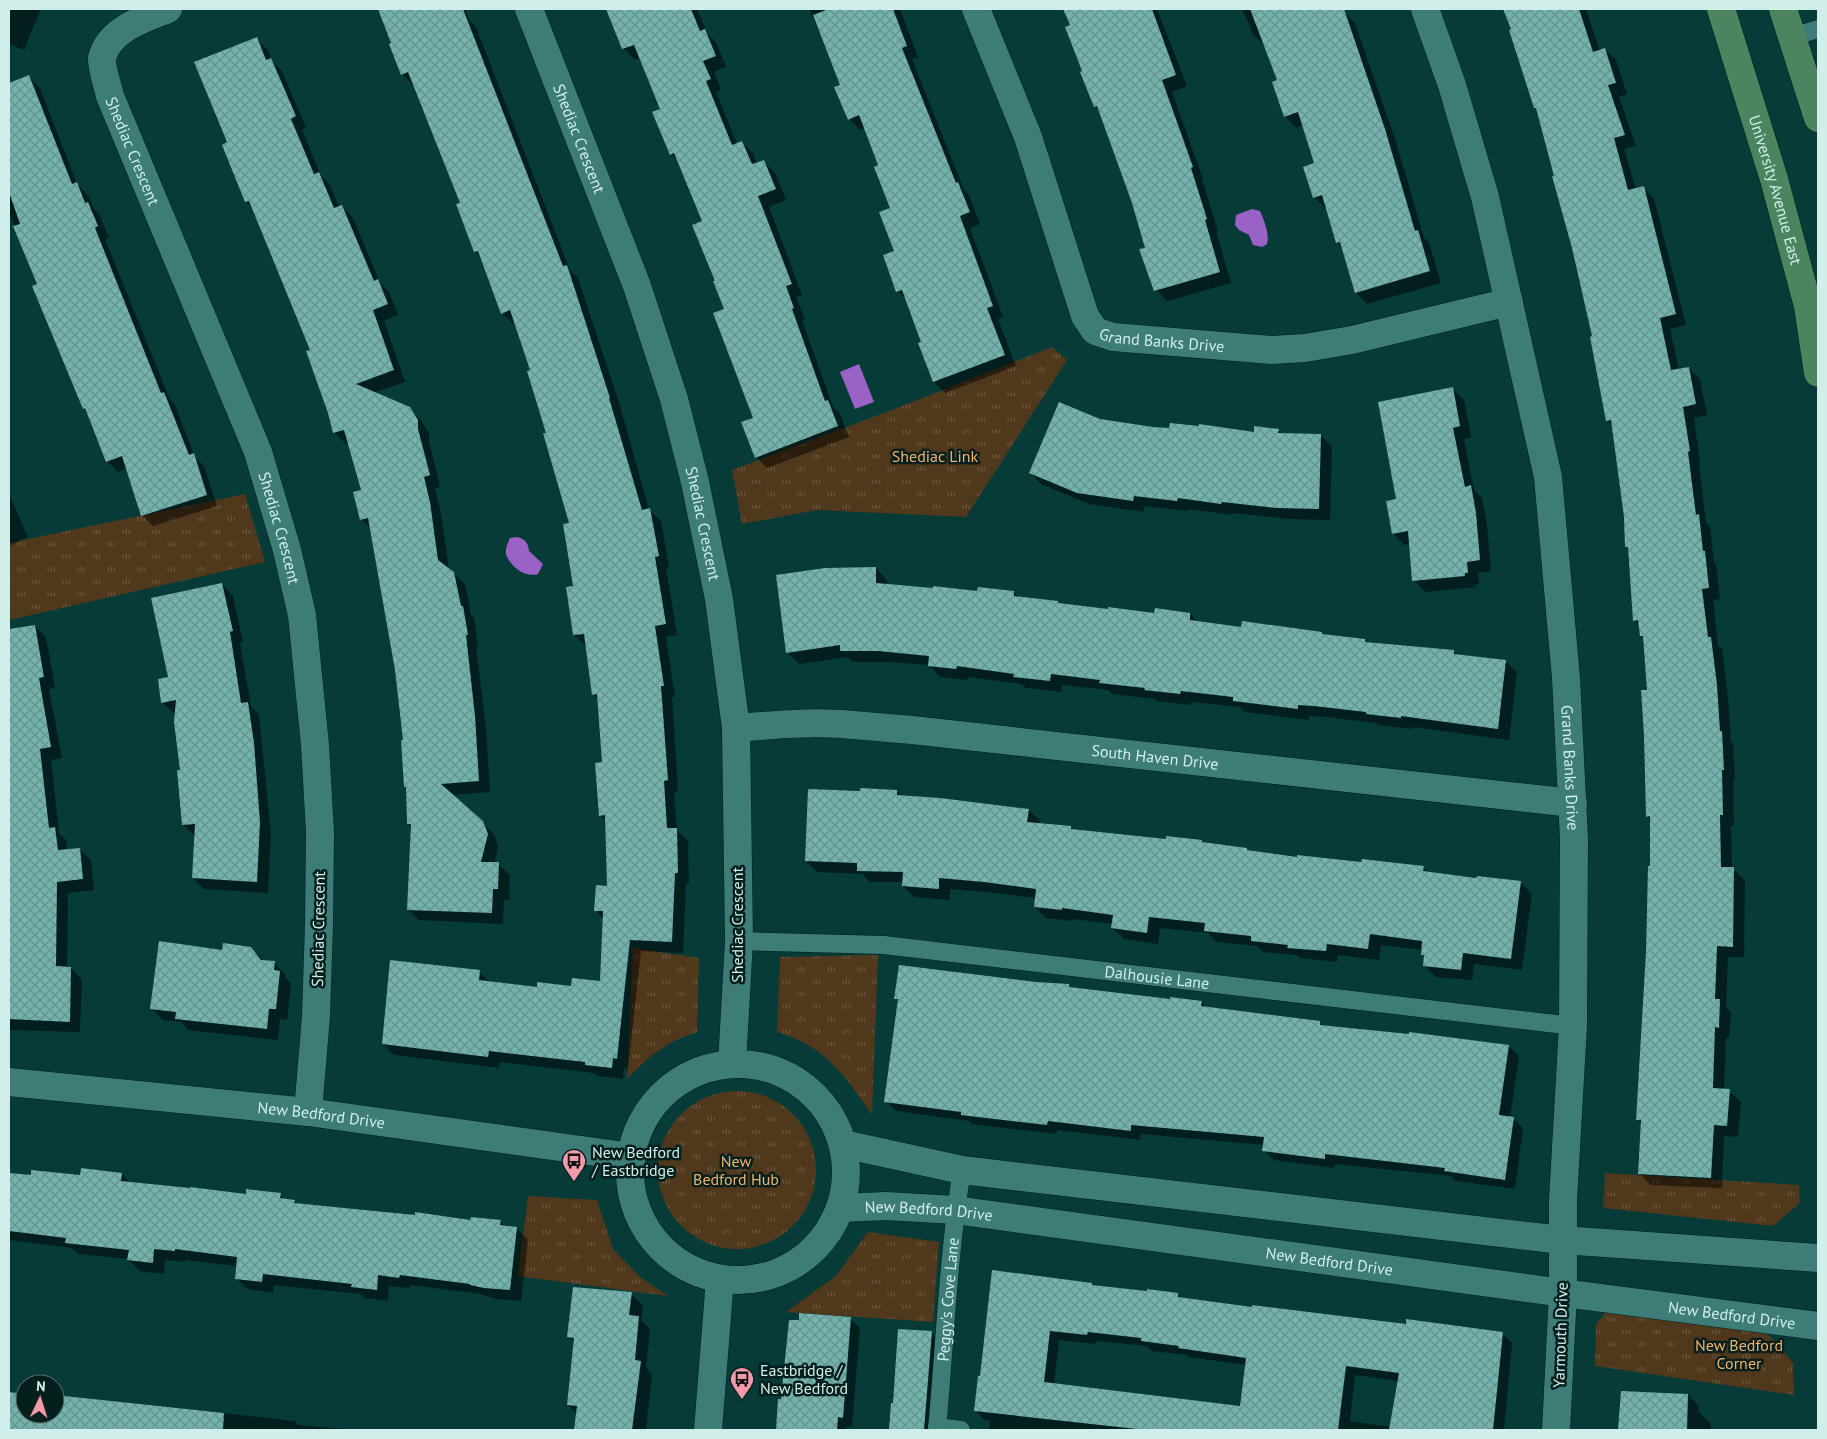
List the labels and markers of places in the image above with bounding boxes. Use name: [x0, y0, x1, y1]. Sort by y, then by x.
place label: New Bedford / Eastbridge: [591, 1142, 680, 1180]
bus stop icon: New Bedford / Eastbridge: [561, 1148, 587, 1182]
place label: Eastbridge / New Bedford: [760, 1360, 848, 1398]
bus stop icon: Eastbridge / New Bedford: [729, 1366, 755, 1400]

